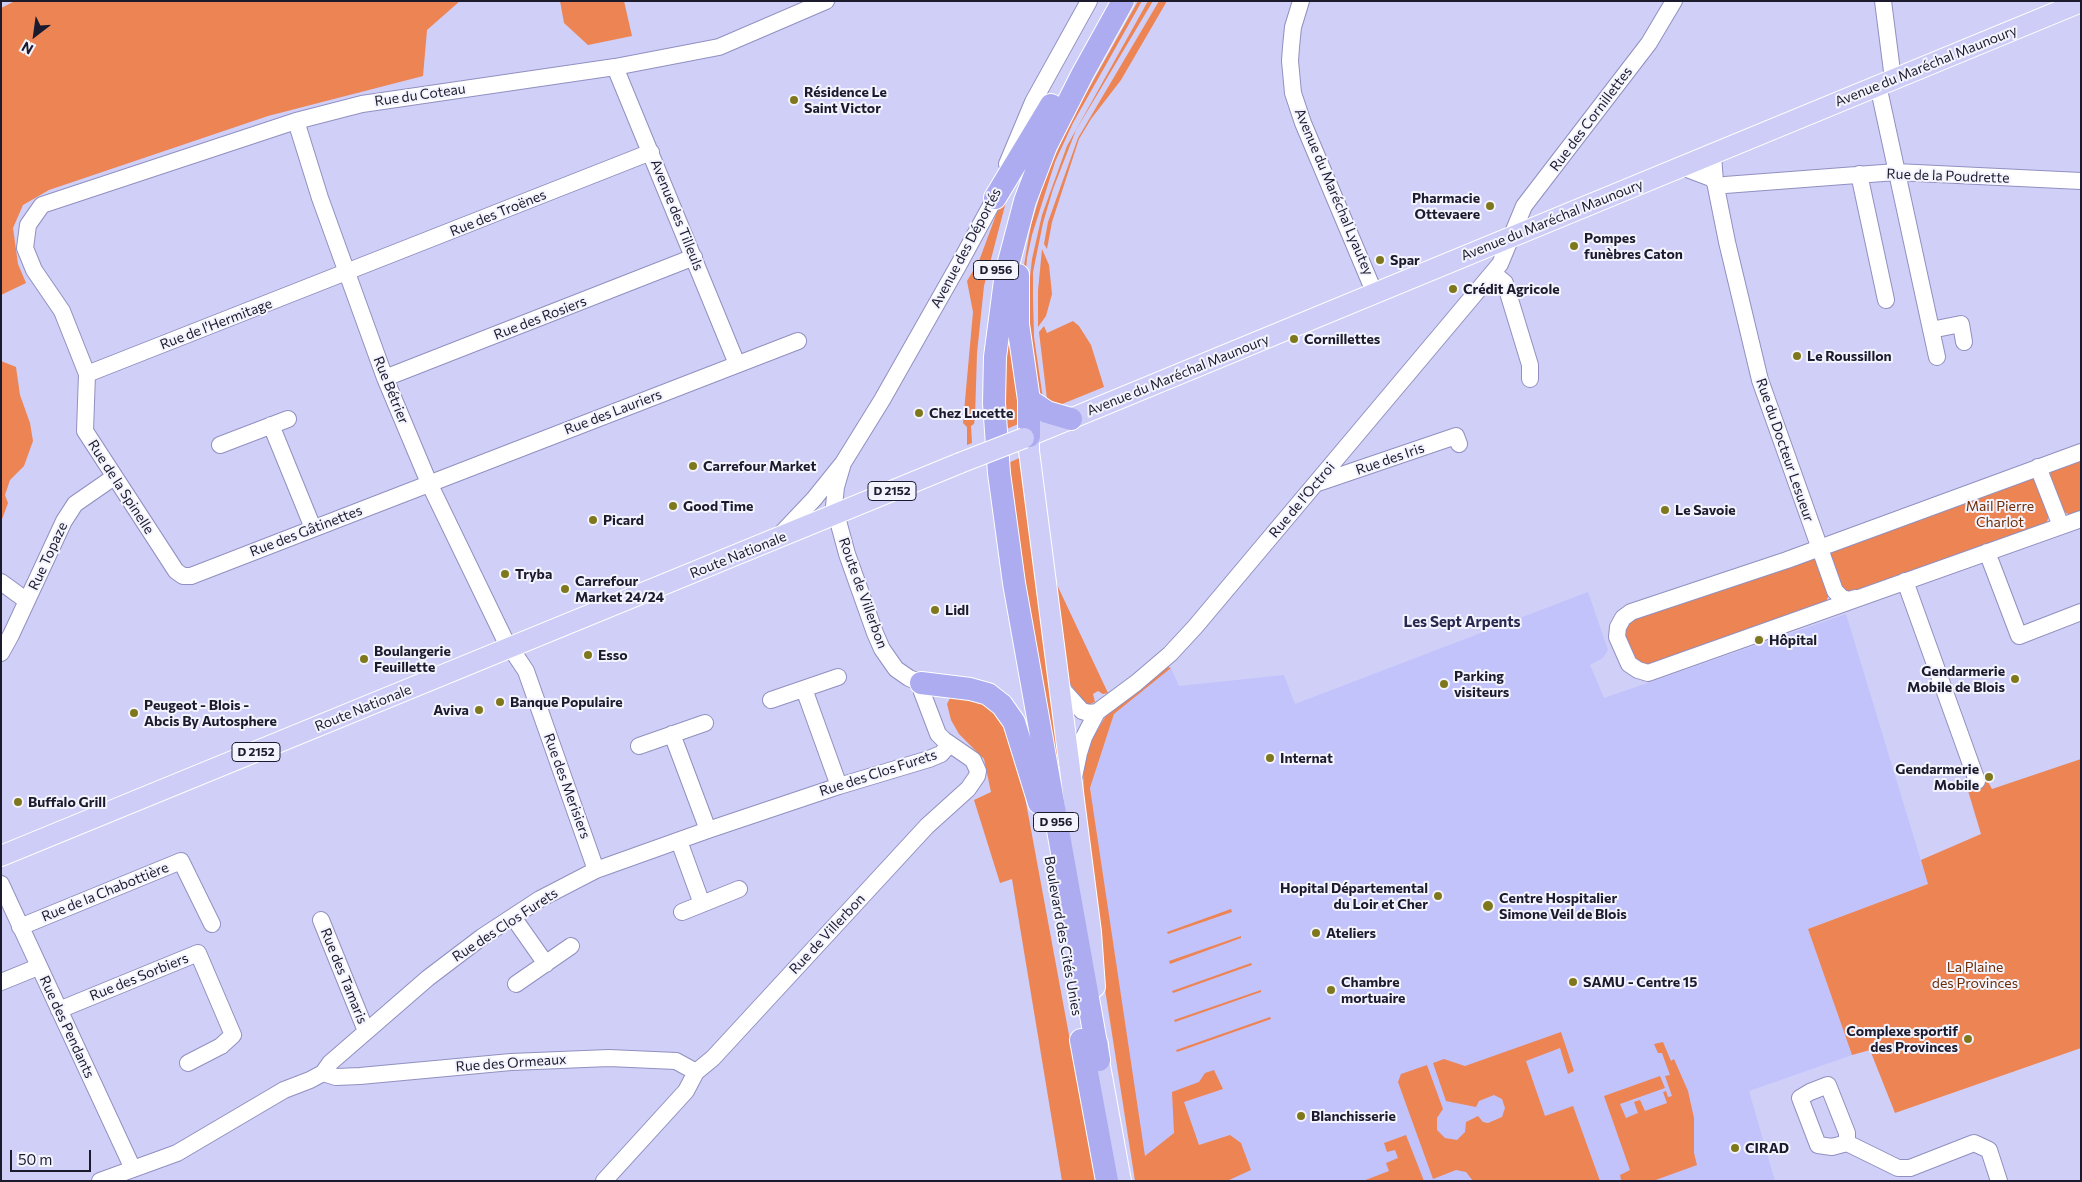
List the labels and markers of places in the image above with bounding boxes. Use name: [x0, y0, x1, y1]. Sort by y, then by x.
place label: Résidence Le Saint Victor: [804, 84, 887, 116]
marker: Résidence Le Saint Victor: [788, 94, 800, 106]
place label: Pharmacie Ottevaere: [1412, 190, 1480, 222]
marker: Pharmacie Ottevaere: [1484, 200, 1496, 212]
place label: Pompes funèbres Caton: [1584, 230, 1683, 262]
marker: Pompes funèbres Caton: [1568, 240, 1580, 252]
place label: Spar: [1390, 252, 1420, 268]
marker: Spar: [1374, 254, 1386, 266]
place label: Crédit Agricole: [1463, 281, 1560, 297]
marker: Crédit Agricole: [1447, 283, 1459, 295]
place label: Cornillettes: [1304, 331, 1380, 347]
marker: Cornillettes: [1288, 333, 1300, 345]
place label: Le Roussillon: [1807, 348, 1892, 364]
marker: Le Roussillon: [1791, 350, 1803, 362]
place label: Chez Lucette: [929, 405, 1013, 421]
marker: Chez Lucette: [913, 407, 925, 419]
place label: Carrefour Market: [703, 458, 816, 474]
marker: Carrefour Market: [687, 460, 699, 472]
place label: Good Time: [683, 498, 753, 514]
marker: Good Time: [667, 500, 679, 512]
place label: Le Savoie: [1675, 502, 1736, 518]
marker: Le Savoie: [1659, 504, 1671, 516]
place label: Picard: [603, 512, 644, 528]
marker: Picard: [587, 514, 599, 526]
place label: Tryba: [515, 566, 552, 582]
marker: Tryba: [499, 568, 511, 580]
place label: Carrefour Market 24/24: [575, 573, 664, 606]
marker: Carrefour Market 24/24: [559, 583, 571, 595]
place label: Lidl: [945, 602, 969, 618]
marker: Lidl: [929, 604, 941, 616]
place label: Hôpital: [1769, 632, 1817, 648]
marker: Hôpital: [1753, 634, 1765, 646]
place label: Boulangerie Feuillette: [374, 643, 451, 676]
place label: Esso: [598, 647, 628, 663]
marker: Esso: [582, 649, 594, 661]
marker: Boulangerie Feuillette: [358, 653, 370, 665]
place label: Gendarmerie Mobile de Blois: [1907, 663, 2005, 696]
place label: Parking visiteurs: [1454, 668, 1509, 700]
marker: Gendarmerie Mobile de Blois: [2009, 673, 2021, 685]
marker: Parking visiteurs: [1438, 678, 1450, 690]
place label: Banque Populaire: [510, 694, 623, 710]
marker: Banque Populaire: [494, 696, 506, 708]
place label: Peugeot - Blois - Abcis By Autosphere: [144, 697, 277, 730]
place label: Aviva: [433, 702, 469, 718]
marker: Aviva: [473, 704, 485, 716]
marker: Peugeot - Blois - Abcis By Autosphere: [128, 707, 140, 719]
place label: Internat: [1280, 750, 1333, 766]
marker: Internat: [1264, 752, 1276, 764]
place label: Gendarmerie Mobile: [1895, 761, 1979, 794]
marker: Gendarmerie Mobile: [1983, 771, 1995, 783]
place label: Buffalo Grill: [28, 794, 106, 810]
marker: Buffalo Grill: [12, 796, 24, 808]
place label: Hopital Départemental du Loir et Cher: [1280, 880, 1428, 912]
marker: Hopital Départemental du Loir et Cher: [1432, 890, 1444, 902]
place label: Centre Hospitalier Simone Veil de Blois: [1499, 890, 1627, 922]
marker: Centre Hospitalier Simone Veil de Blois: [1481, 899, 1495, 913]
place label: Ateliers: [1326, 925, 1376, 941]
marker: Ateliers: [1310, 927, 1322, 939]
place label: Chambre mortuaire: [1341, 974, 1405, 1006]
place label: SAMU - Centre 15: [1583, 974, 1697, 990]
marker: SAMU - Centre 15: [1567, 976, 1579, 988]
marker: Chambre mortuaire: [1325, 984, 1337, 996]
place label: Complexe sportif des Provinces: [1846, 1023, 1958, 1056]
marker: Complexe sportif des Provinces: [1962, 1033, 1974, 1045]
place label: Blanchisserie: [1311, 1108, 1396, 1124]
marker: Blanchisserie: [1295, 1110, 1307, 1122]
place label: CIRAD: [1745, 1140, 1789, 1156]
marker: CIRAD: [1729, 1142, 1741, 1154]

